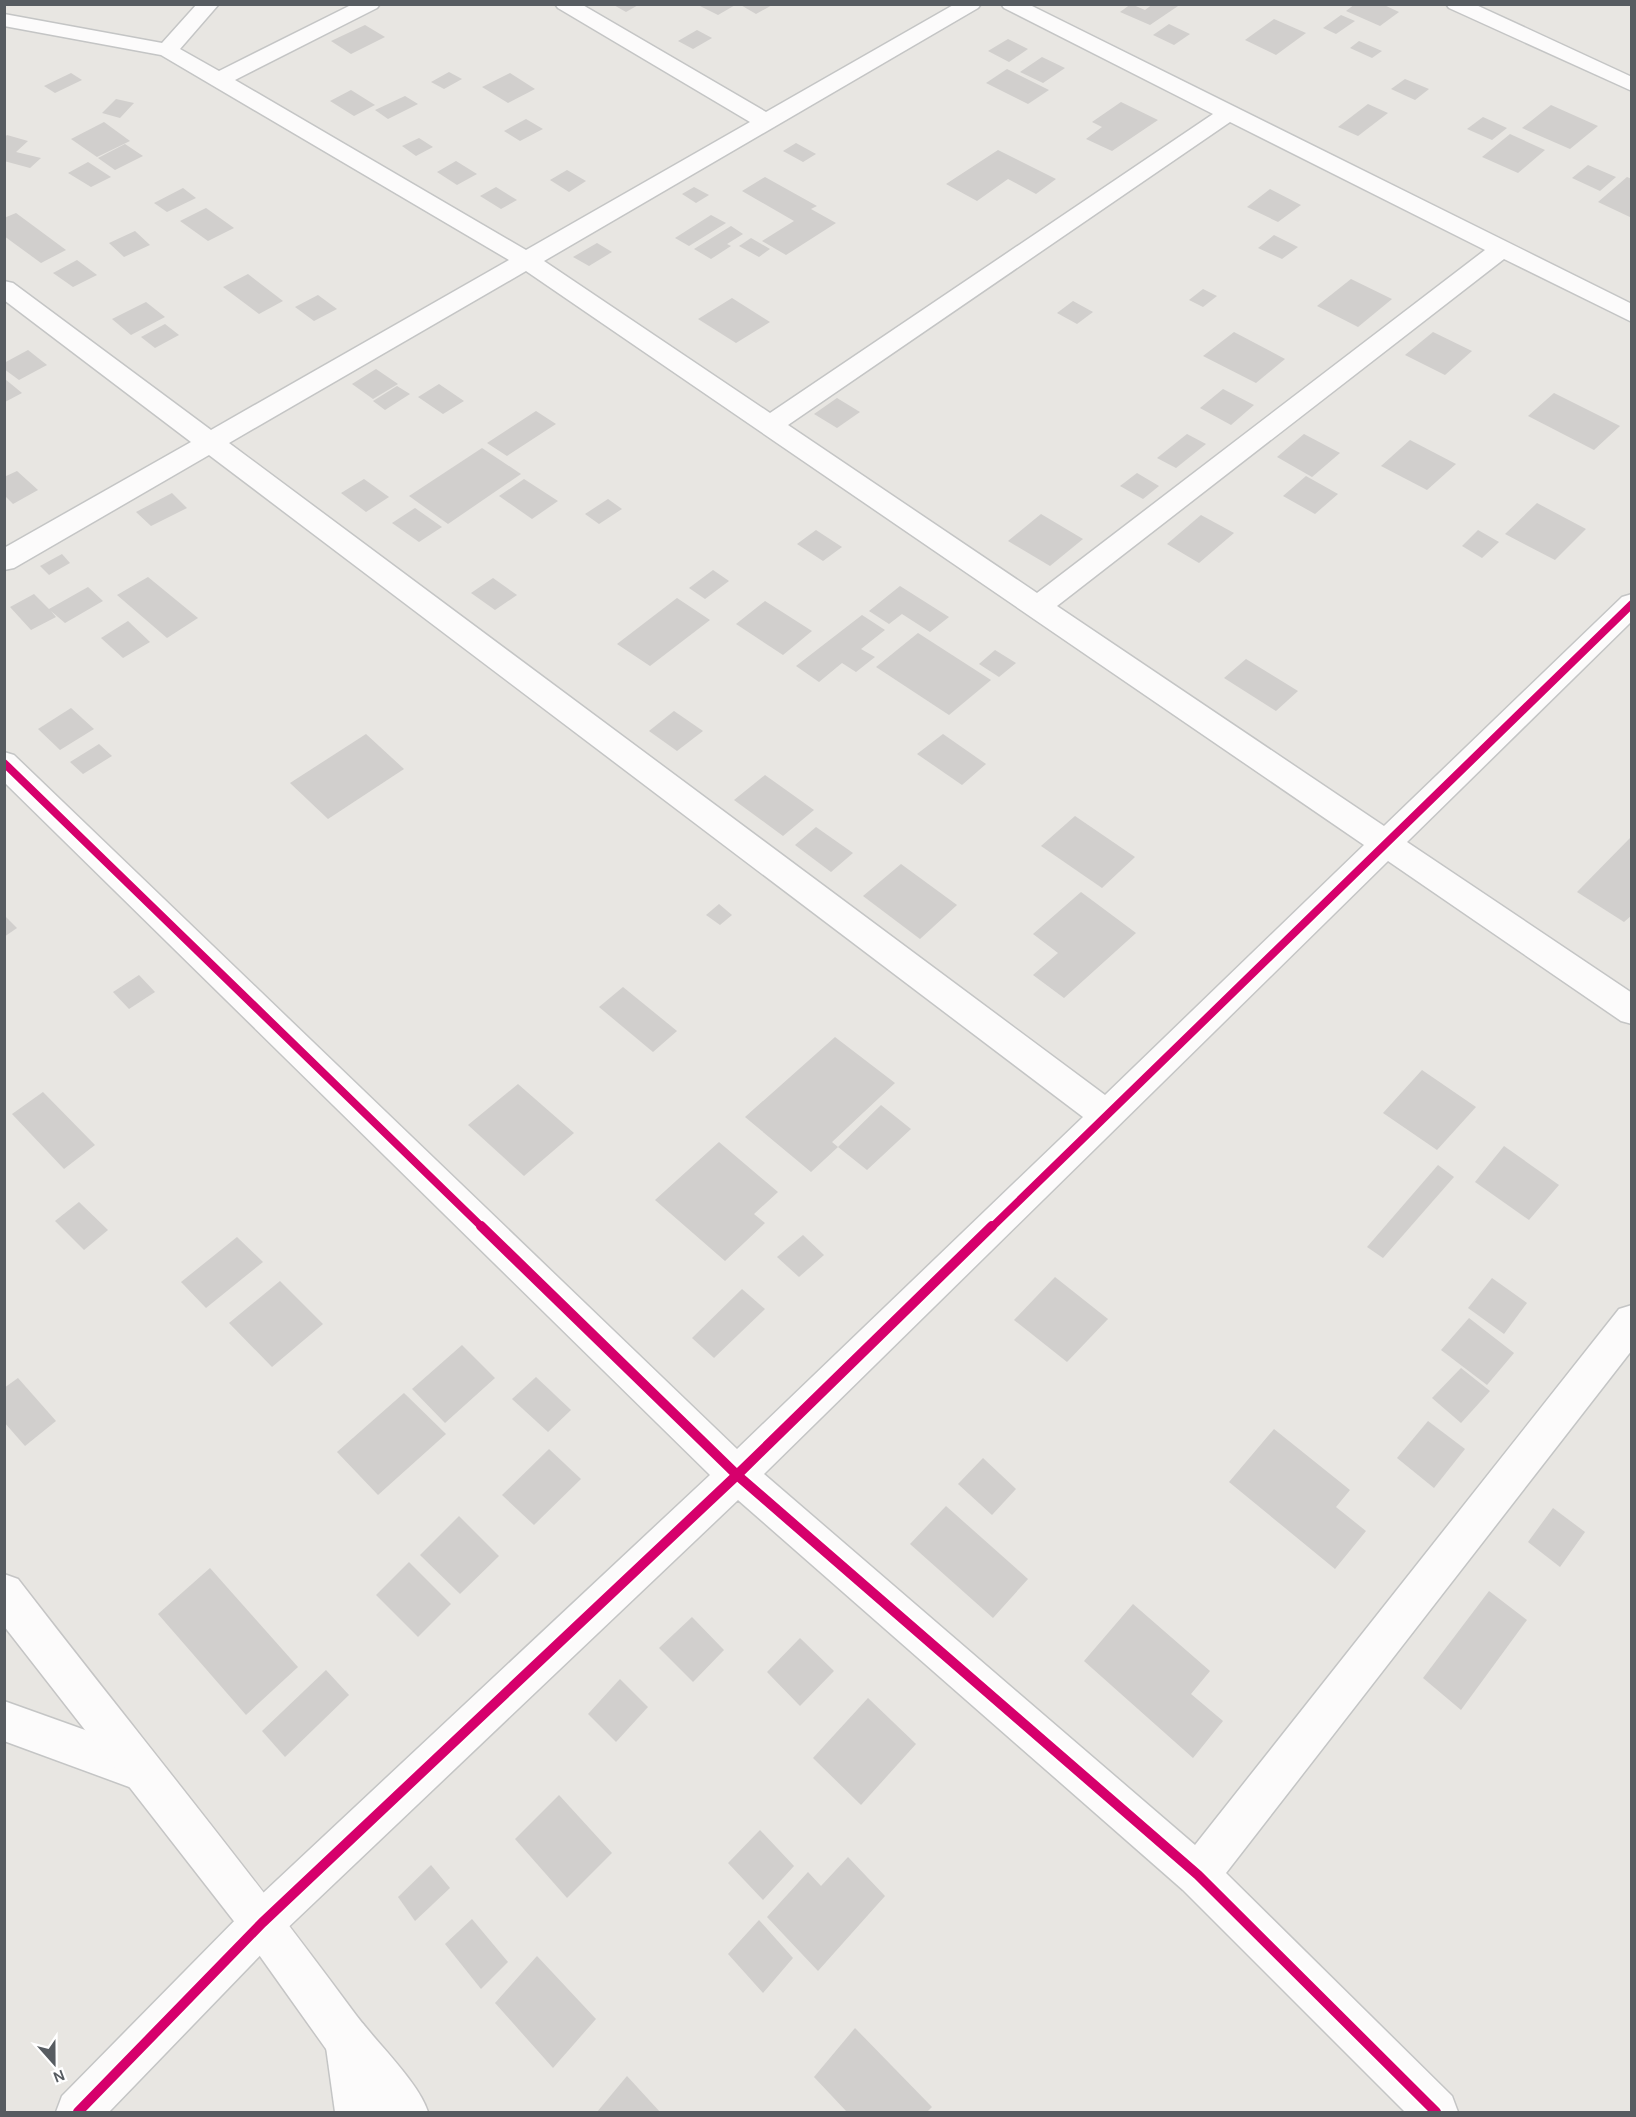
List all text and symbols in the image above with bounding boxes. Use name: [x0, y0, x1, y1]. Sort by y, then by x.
north arrow: [24, 2033, 84, 2093]
text: N: [50, 2066, 68, 2087]

